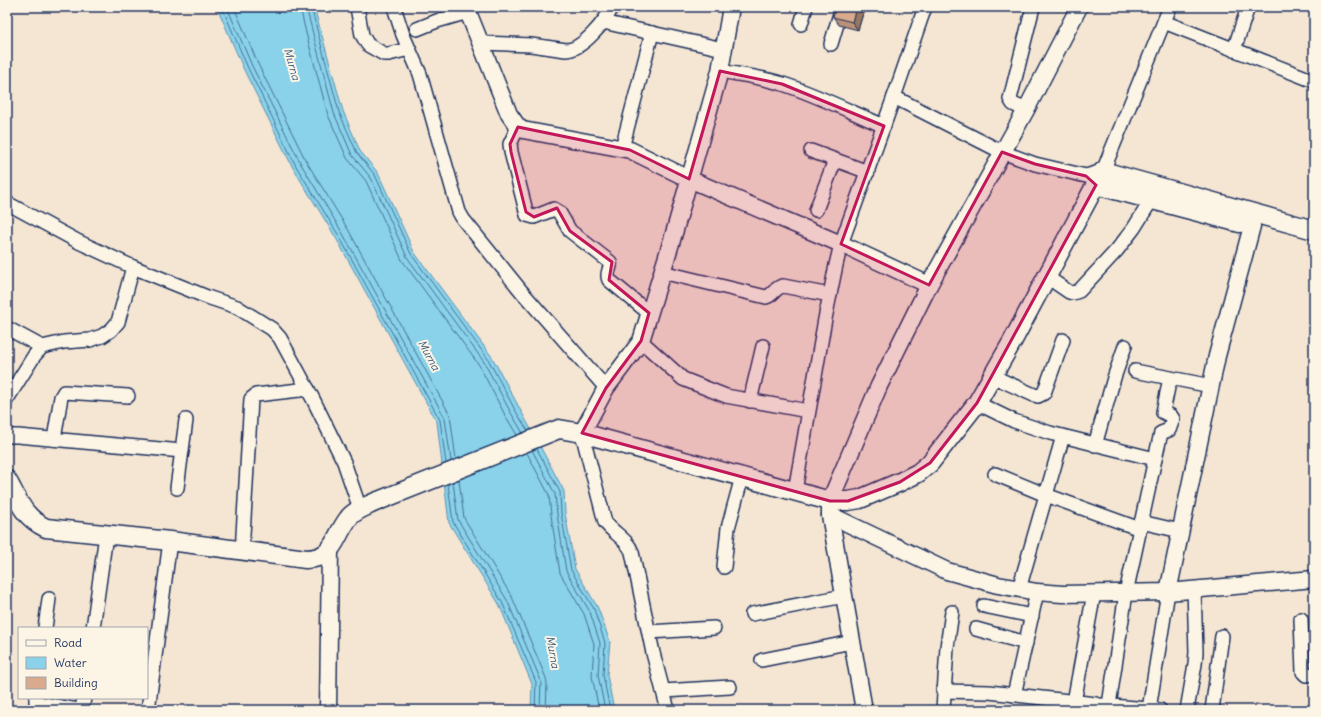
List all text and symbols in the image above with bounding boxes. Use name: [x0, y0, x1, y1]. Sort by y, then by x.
water label: Murna: [281, 46, 303, 82]
water label: Murna: [415, 337, 443, 373]
legend: [18, 627, 148, 699]
text: Road: [54, 635, 82, 650]
water label: Murna: [543, 635, 563, 670]
text: Water: [54, 655, 87, 670]
text: Building: [54, 675, 98, 690]

